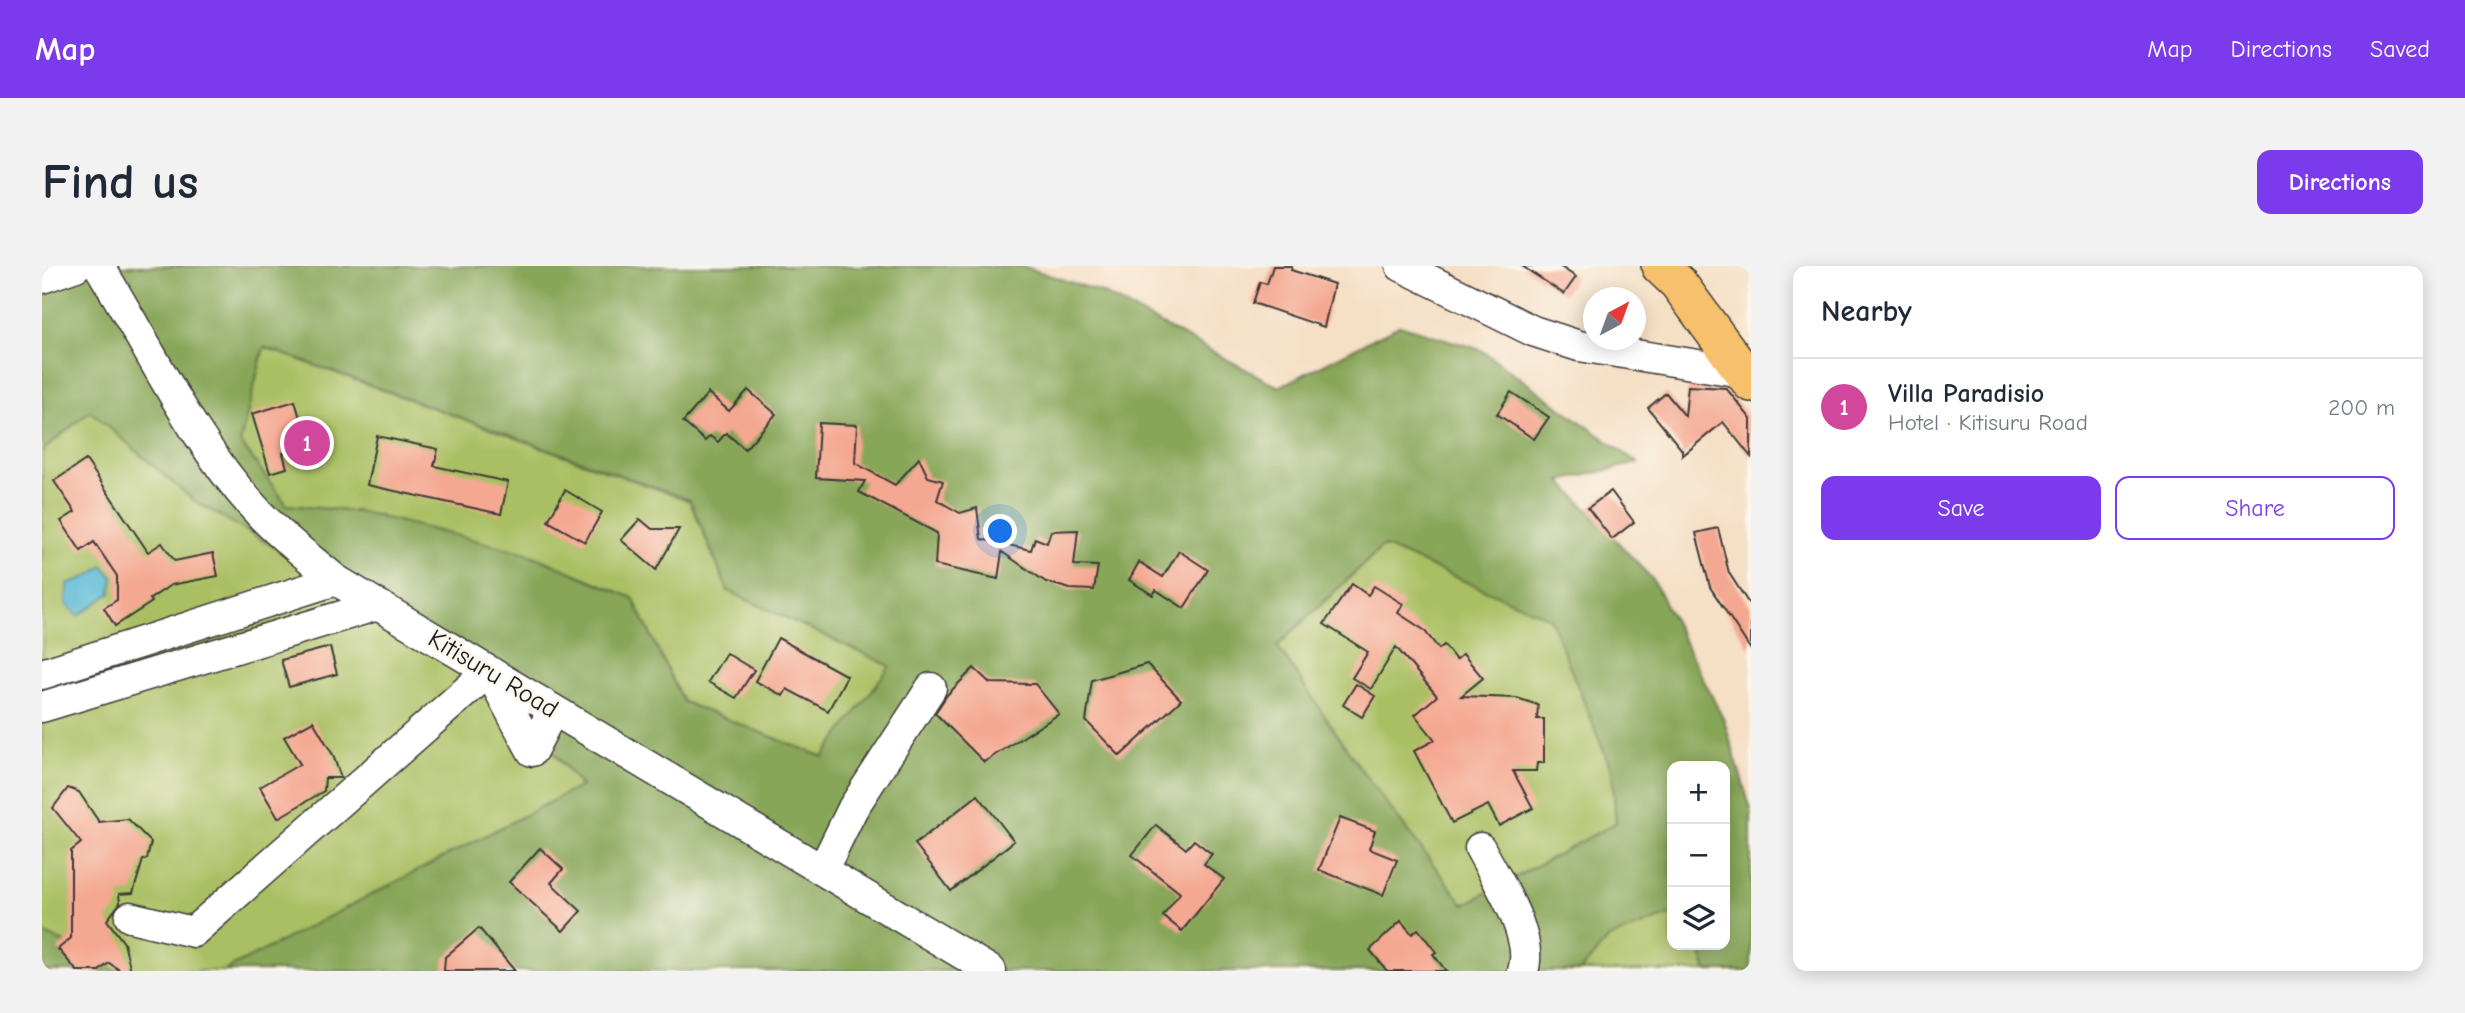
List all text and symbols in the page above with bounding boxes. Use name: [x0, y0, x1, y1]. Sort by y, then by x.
text: Map: [35, 30, 96, 68]
text: Map: [2147, 35, 2193, 63]
text: Directions: [2231, 35, 2332, 63]
text: Saved: [2370, 35, 2430, 63]
button: Directions: [2257, 150, 2423, 214]
text: Find us: [42, 154, 198, 210]
north arrow: [1583, 287, 1646, 350]
text: Nearby: [1821, 294, 1912, 329]
text: Villa Paradisio: [1888, 379, 2044, 409]
text: 1: [1839, 394, 1849, 421]
text: 200 m: [2328, 394, 2395, 421]
text: Hotel · Kitisuru Road: [1888, 409, 2088, 436]
pin: 1: [284, 417, 330, 469]
button: Save: [1821, 476, 2101, 540]
button: Share: [2115, 476, 2395, 540]
your location: [983, 514, 1017, 548]
street label: Kitisuru Road: [423, 623, 563, 725]
map controls: [1667, 761, 1730, 950]
button: +: [1667, 761, 1730, 824]
button: −: [1667, 824, 1730, 887]
button: layers: [1667, 887, 1730, 950]

